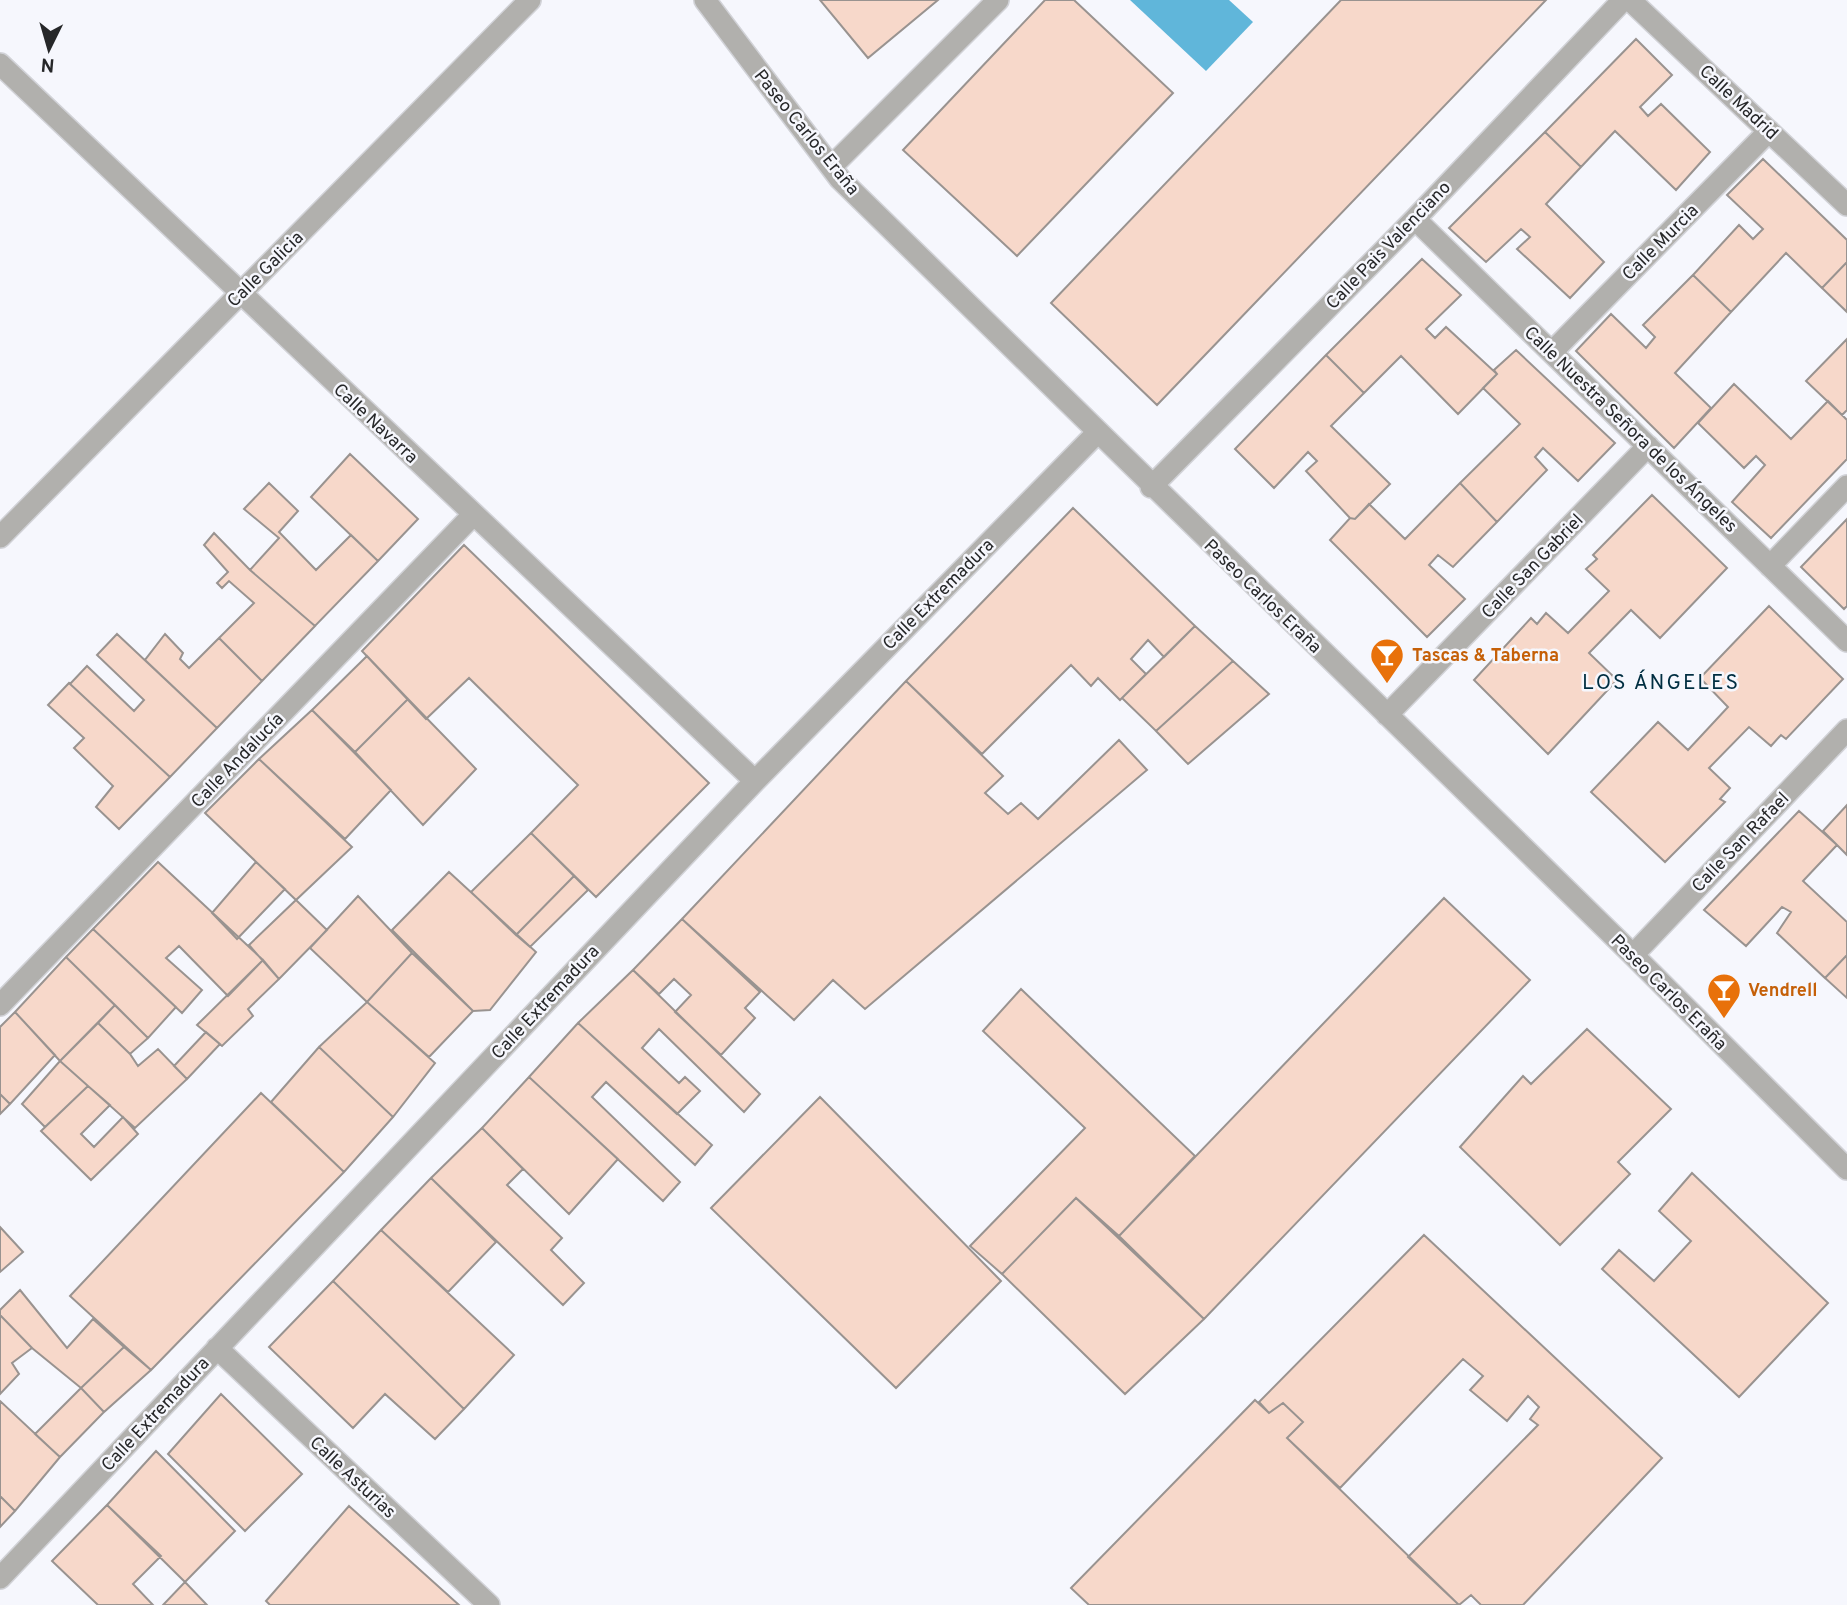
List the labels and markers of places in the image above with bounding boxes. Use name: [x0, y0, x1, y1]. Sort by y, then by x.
bar icon: Tascas & Taberna: [1368, 636, 1406, 685]
place label: Tascas & Taberna: [1412, 645, 1559, 668]
bar icon: Vendrell: [1705, 971, 1743, 1020]
place label: Vendrell: [1748, 980, 1817, 1003]

